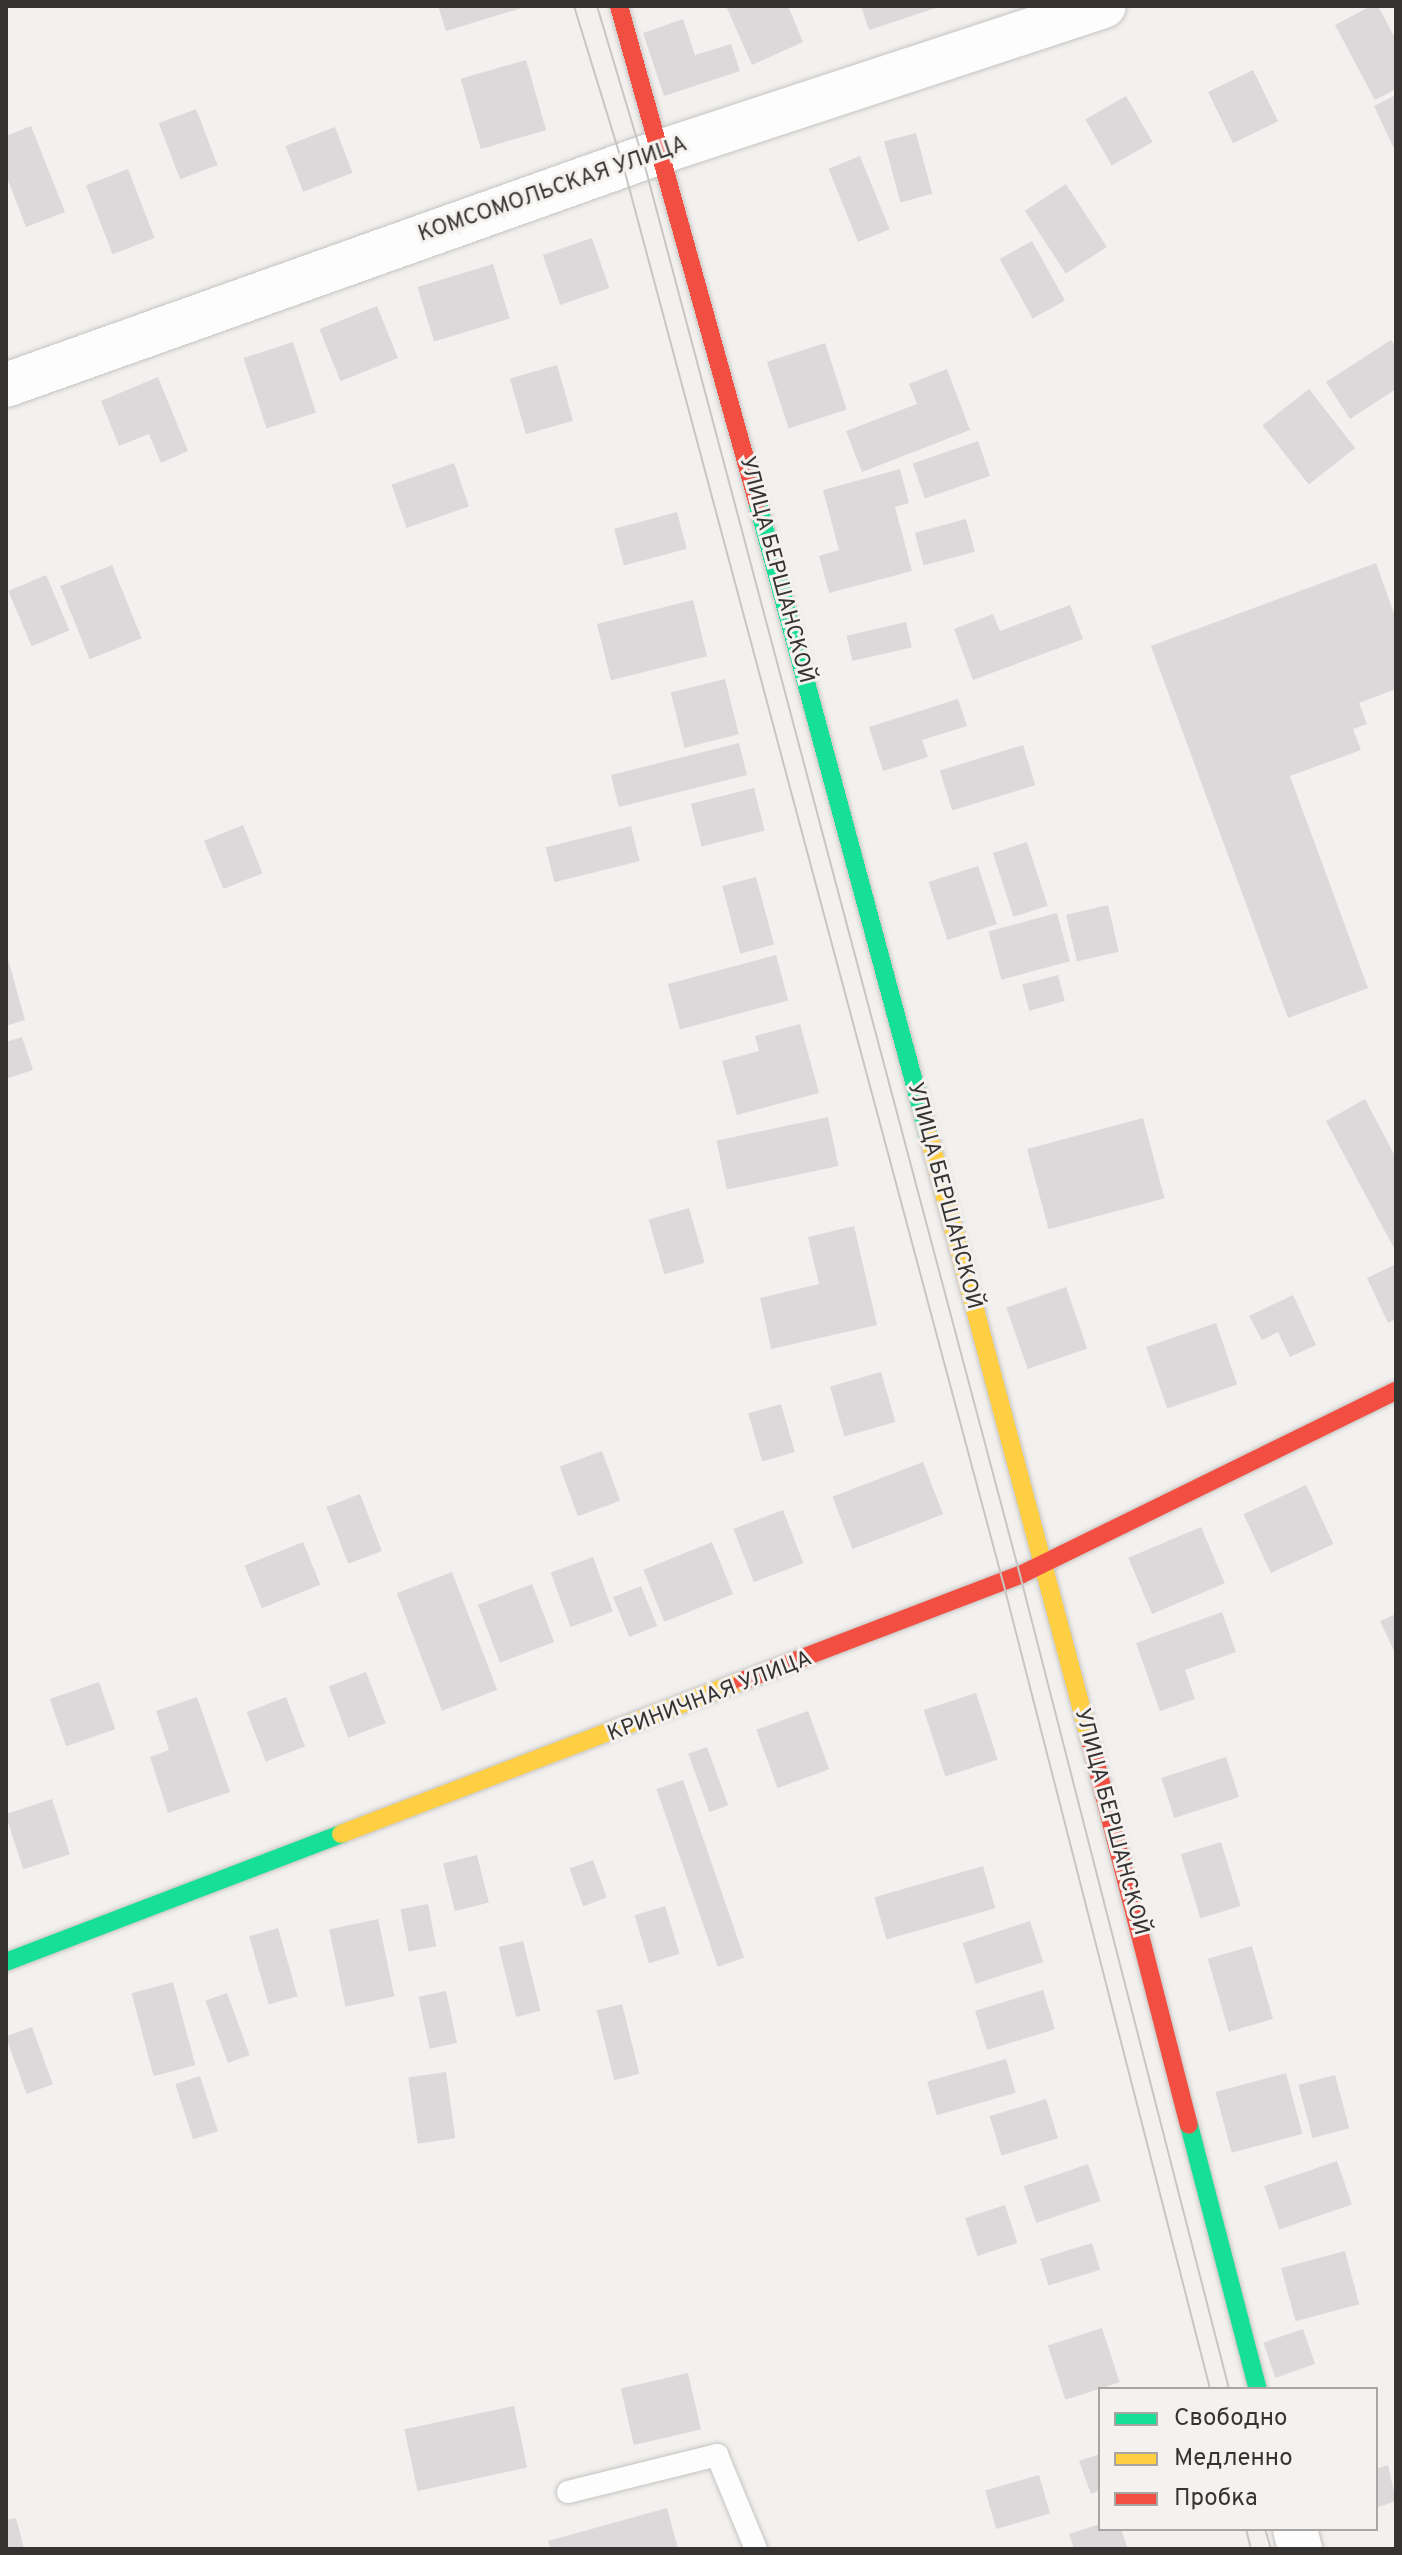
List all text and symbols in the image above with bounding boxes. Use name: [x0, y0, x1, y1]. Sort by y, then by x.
street label: КОМСОМОЛЬСКАЯ УЛИЦА: [415, 132, 691, 248]
street label: УЛИЦА БЕРШАНСКОЙ: [733, 453, 819, 687]
street label: УЛИЦА БЕРШАНСКОЙ: [901, 1079, 987, 1313]
street label: КРИНИЧНАЯ УЛИЦА: [604, 1646, 816, 1748]
street label: УЛИЦА БЕРШАНСКОЙ: [1068, 1705, 1154, 1939]
legend: [1098, 2387, 1378, 2531]
text: Свободно: [1174, 2404, 1287, 2434]
text: Медленно: [1174, 2444, 1293, 2474]
text: Пробка: [1174, 2484, 1258, 2514]

